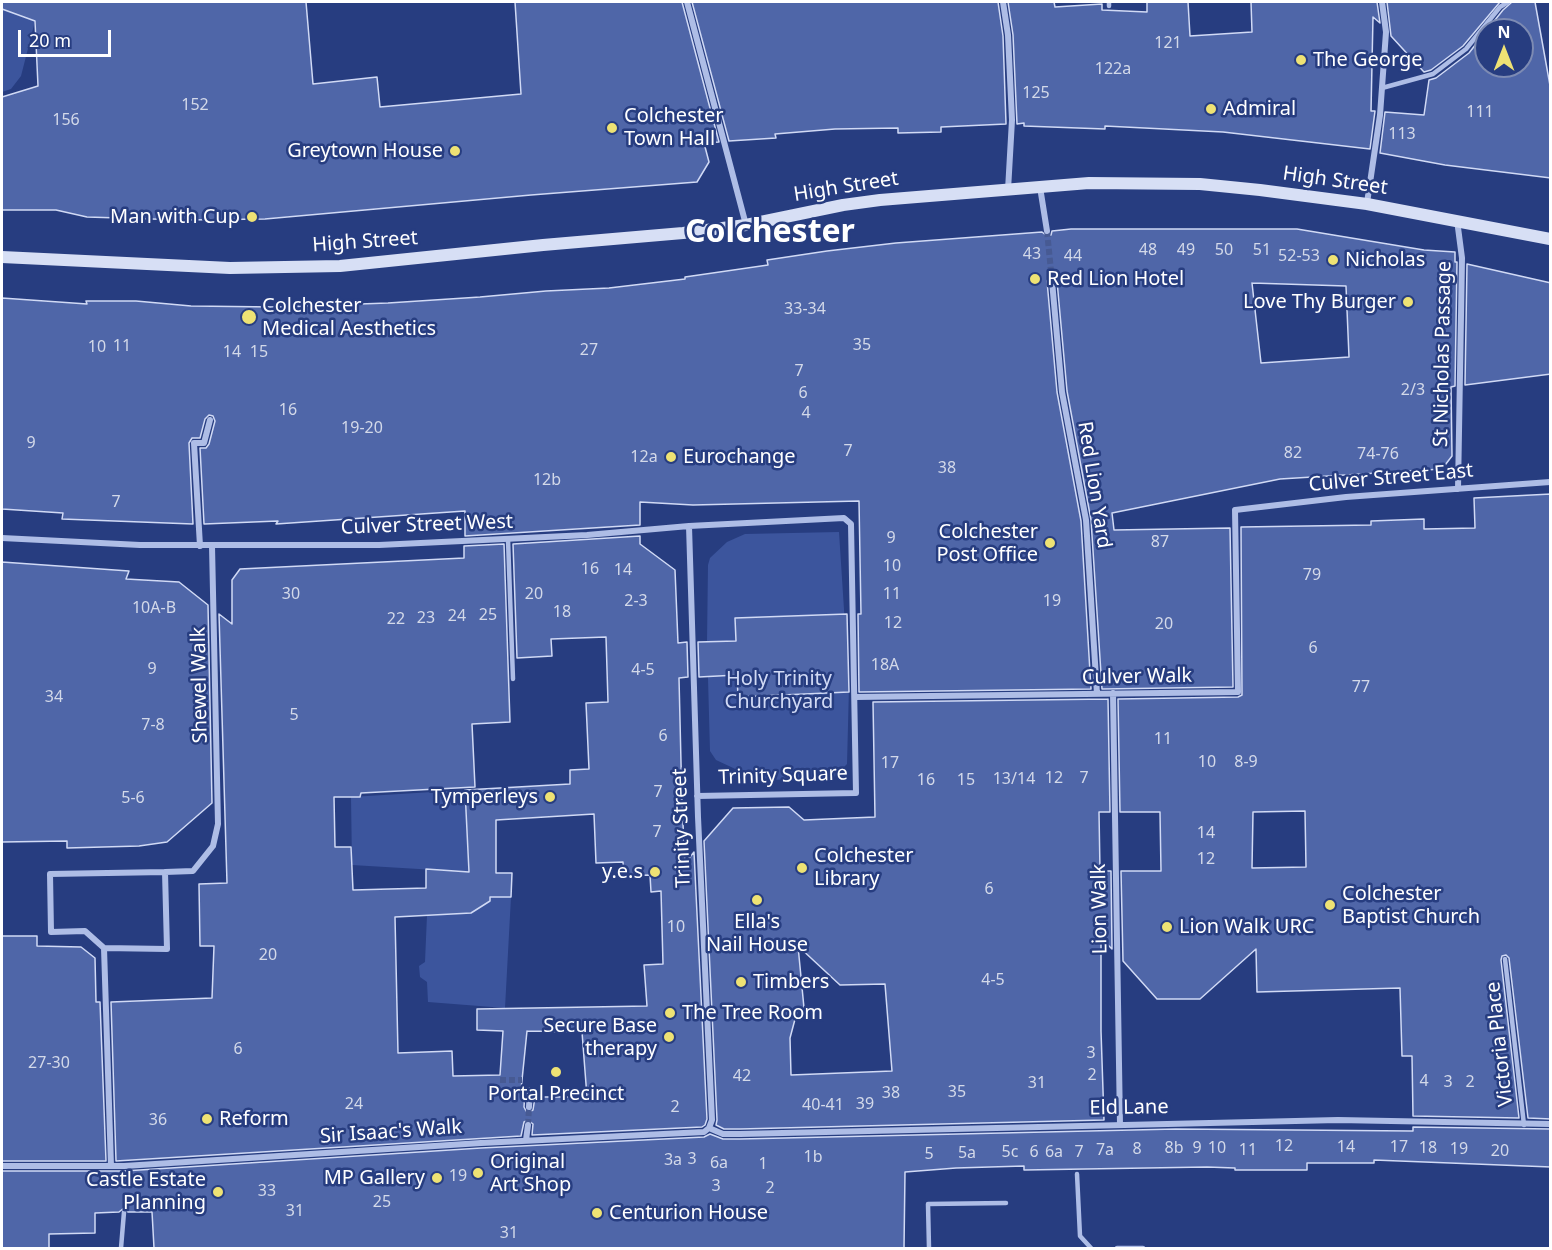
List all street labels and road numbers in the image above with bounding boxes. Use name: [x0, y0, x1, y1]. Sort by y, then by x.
street label: High Street: [1281, 162, 1389, 200]
street label: High Street: [792, 167, 900, 207]
street label: High Street: [311, 226, 419, 258]
street label: St Nicholas Passage: [1429, 261, 1457, 447]
street label: Red Lion Yard: [1072, 420, 1116, 550]
street label: Culver Street East: [1308, 459, 1474, 497]
street label: Culver Street West: [340, 510, 514, 540]
street label: Shewel Walk: [187, 626, 213, 744]
street label: Culver Walk: [1082, 664, 1192, 690]
street label: Trinity Square: [718, 762, 848, 790]
street label: Trinity Street: [668, 768, 696, 888]
street label: Lion Walk: [1087, 864, 1113, 954]
street label: Victoria Place: [1482, 980, 1518, 1108]
street label: Eld Lane: [1089, 1095, 1169, 1121]
street label: Sir Isaac's Walk: [319, 1115, 463, 1149]

